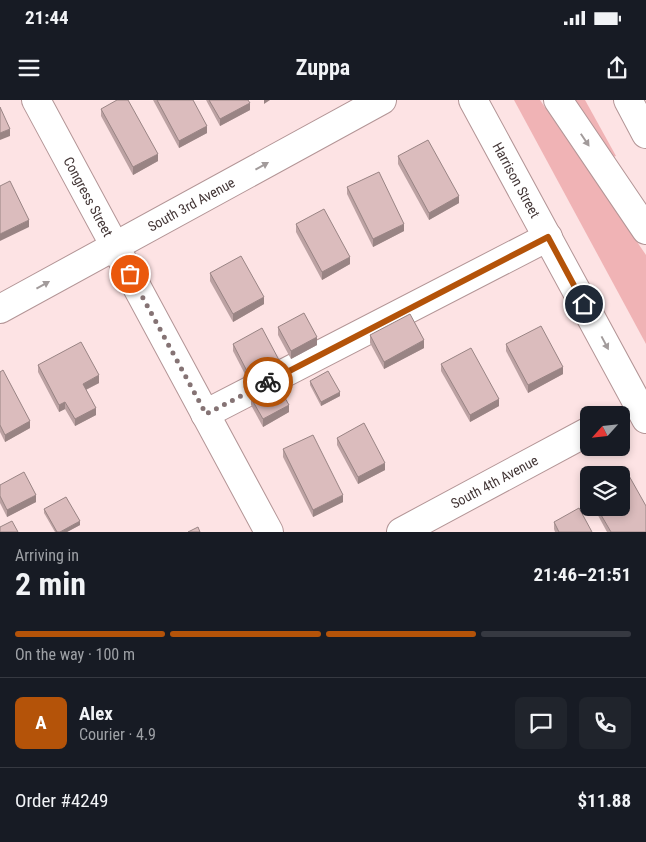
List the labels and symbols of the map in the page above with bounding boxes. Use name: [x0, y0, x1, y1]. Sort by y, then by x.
one-way arrow: [580, 134, 590, 147]
street label: Harrison Street: [489, 140, 543, 220]
street label: Congress Street: [60, 154, 116, 239]
one-way arrow: [256, 161, 269, 170]
street label: South 3rd Avenue: [145, 174, 238, 235]
pin: [109, 253, 151, 295]
one-way arrow: [36, 281, 49, 290]
pin: [563, 283, 605, 325]
one-way arrow: [600, 336, 609, 349]
courier: [243, 357, 293, 407]
north arrow: [580, 406, 630, 456]
street label: South 4th Avenue: [448, 452, 541, 512]

